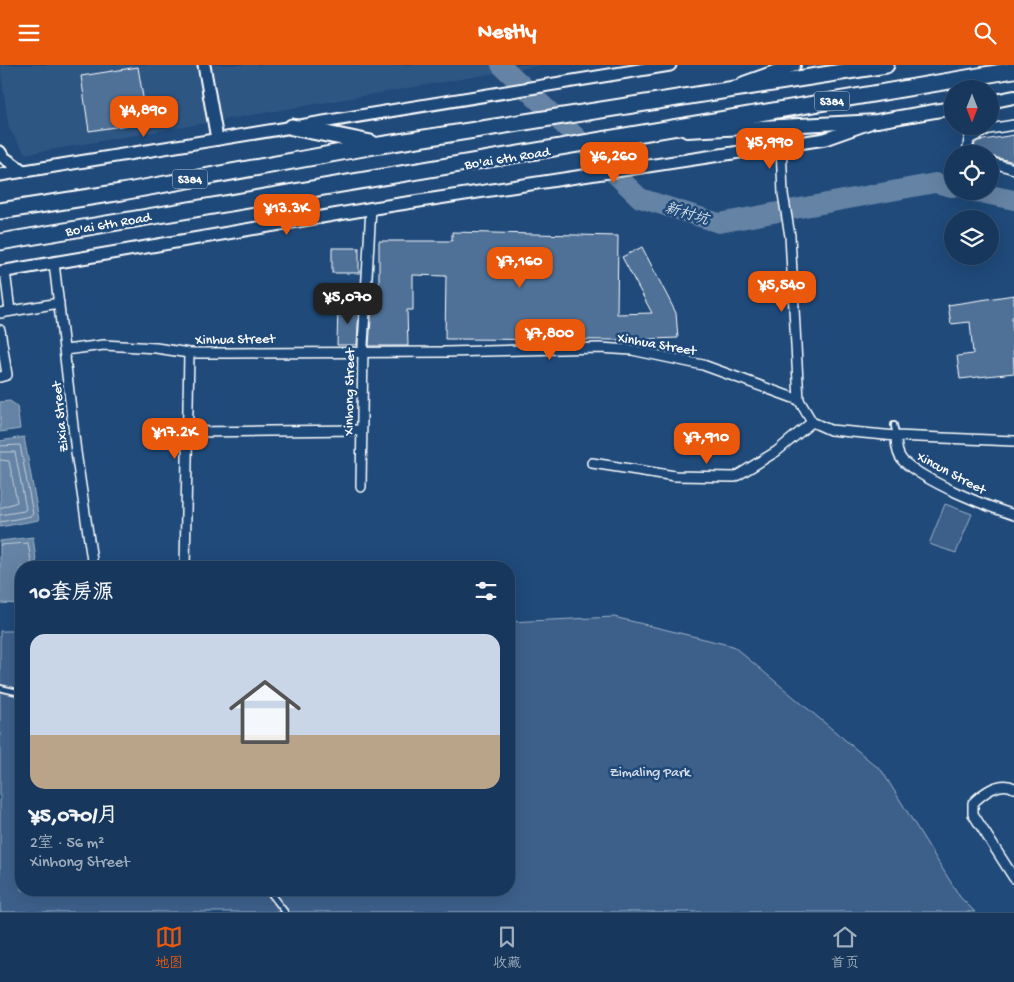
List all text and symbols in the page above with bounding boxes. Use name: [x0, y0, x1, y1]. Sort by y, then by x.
icon: menu: [15, 19, 43, 47]
icon: search: [971, 19, 999, 47]
text: Nestly: [478, 20, 536, 46]
north arrow: [944, 80, 999, 135]
map controls: [944, 80, 999, 265]
road number: S384: [814, 92, 850, 111]
pin: ¥4,890: [103, 95, 185, 138]
text: ¥4,890: [121, 102, 167, 121]
pin: ¥5,990: [729, 127, 811, 170]
text: ¥5,990: [747, 134, 793, 153]
pin: ¥6,260: [573, 141, 655, 184]
street label: Bo'ai 6th Road: [462, 144, 553, 175]
button: locate: [944, 145, 999, 200]
text: ¥6,260: [591, 148, 637, 167]
road number: S384: [172, 170, 208, 189]
pin: ¥13.3K: [246, 193, 328, 236]
text: ¥13.3K: [265, 200, 309, 219]
water label: 新村坑: [662, 200, 712, 231]
street label: Bo'ai 6th Road: [63, 209, 154, 242]
button: layers: [944, 210, 999, 265]
pin: ¥7,160: [479, 247, 561, 289]
text: ¥7,160: [498, 253, 542, 272]
pin: ¥5,540: [741, 271, 823, 313]
text: ¥5,540: [759, 277, 805, 296]
pin: ¥5,070: [307, 283, 389, 325]
text: ¥5,070: [324, 289, 372, 308]
pin: ¥7,800: [509, 319, 591, 361]
text: ¥7,800: [526, 325, 574, 344]
street label: Xinhua Street: [615, 330, 699, 361]
street label: Xinhua Street: [194, 331, 276, 350]
street label: Xinhong Street: [341, 347, 360, 437]
street label: Zixia Street: [49, 379, 74, 453]
pin: ¥17.2K: [134, 417, 216, 460]
pin: ¥7,910: [666, 423, 748, 465]
text: ¥17.2K: [153, 424, 197, 443]
text: ¥7,910: [685, 429, 729, 448]
street label: Xincun Street: [913, 448, 989, 500]
icon: filters: [472, 577, 500, 605]
text: 10套房源: [30, 582, 113, 607]
icon: home: [220, 667, 310, 757]
park label: Zimaling Park: [610, 765, 692, 782]
text: ¥5,070/月: [30, 805, 118, 830]
text: 2室 · 56 m²: [30, 835, 104, 854]
text: Xinhong Street: [30, 854, 130, 873]
tab: 地图: [155, 923, 183, 973]
tab: 收藏: [493, 923, 521, 973]
tab: 首页: [831, 923, 859, 973]

